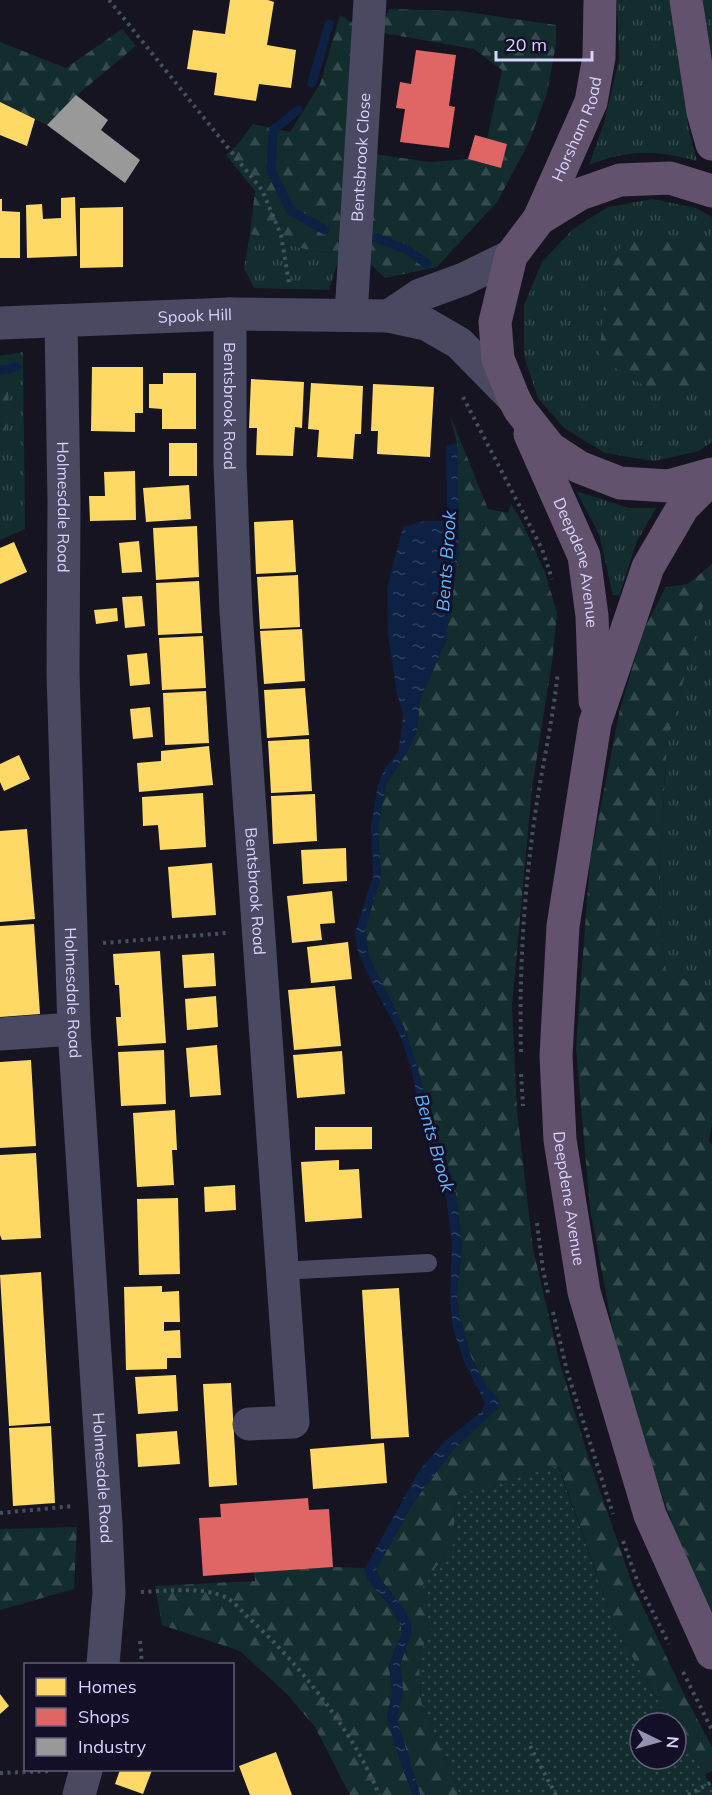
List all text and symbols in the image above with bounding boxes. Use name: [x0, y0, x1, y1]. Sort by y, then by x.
scale bar: [496, 24, 592, 62]
text: 20 m: [505, 33, 547, 56]
street label: Horsham Road: [547, 75, 605, 184]
street label: Bentsbrook Close: [347, 92, 374, 222]
street label: Spook Hill: [157, 304, 232, 327]
street label: Bentsbrook Road: [220, 342, 240, 470]
street label: Holmesdale Road: [53, 441, 74, 573]
street label: Deepdene Avenue: [549, 494, 602, 628]
water label: Bents Brook: [431, 509, 461, 612]
street label: Bentsbrook Road: [241, 827, 270, 956]
street label: Holmesdale Road: [61, 927, 86, 1059]
water label: Bents Brook: [410, 1091, 460, 1195]
street label: Deepdene Avenue: [550, 1131, 590, 1267]
street label: Holmesdale Road: [89, 1412, 117, 1544]
legend: [24, 1663, 234, 1771]
text: Homes: [78, 1675, 137, 1698]
text: Shops: [78, 1705, 130, 1728]
north arrow: [628, 1711, 688, 1771]
text: Industry: [78, 1735, 147, 1758]
text: N: [662, 1735, 683, 1749]

